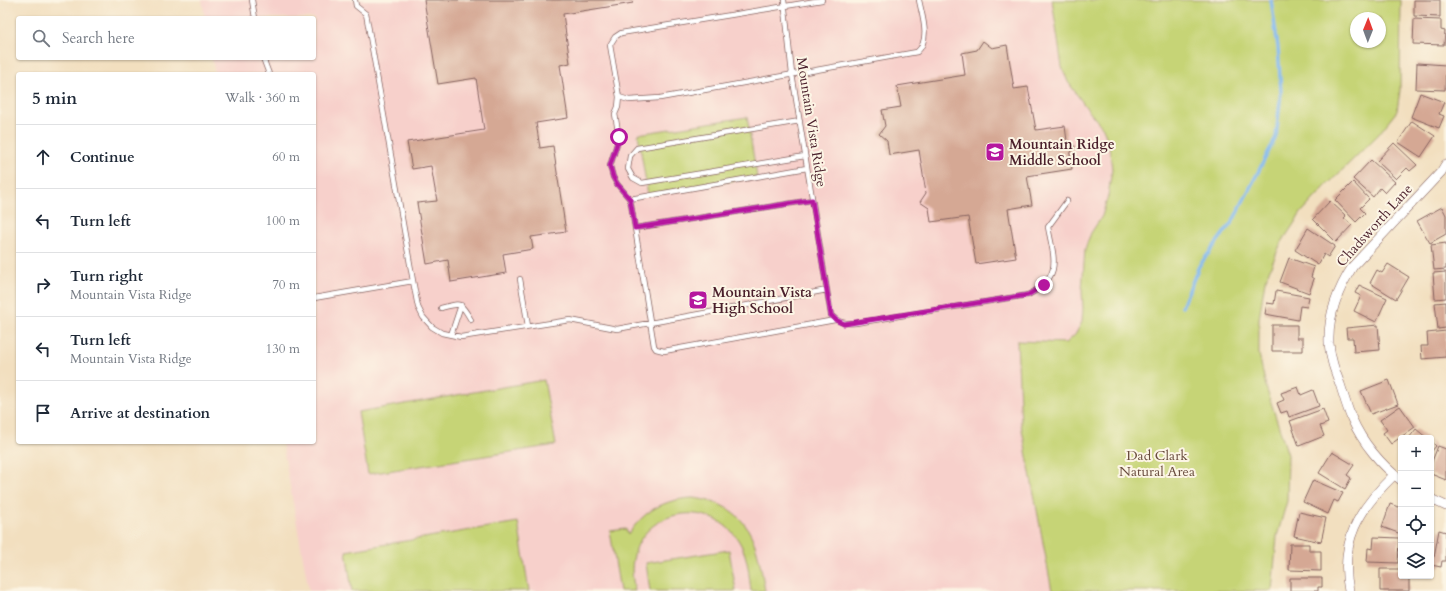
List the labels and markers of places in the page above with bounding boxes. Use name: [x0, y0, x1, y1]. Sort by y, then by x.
place label: Mountain Ridge Middle School: [1009, 135, 1115, 170]
school or university icon: Mountain Ridge Middle School: [984, 141, 1006, 163]
place label: Mountain Vista High School: [712, 283, 812, 318]
school or university icon: Mountain Vista High School: [687, 289, 709, 311]

